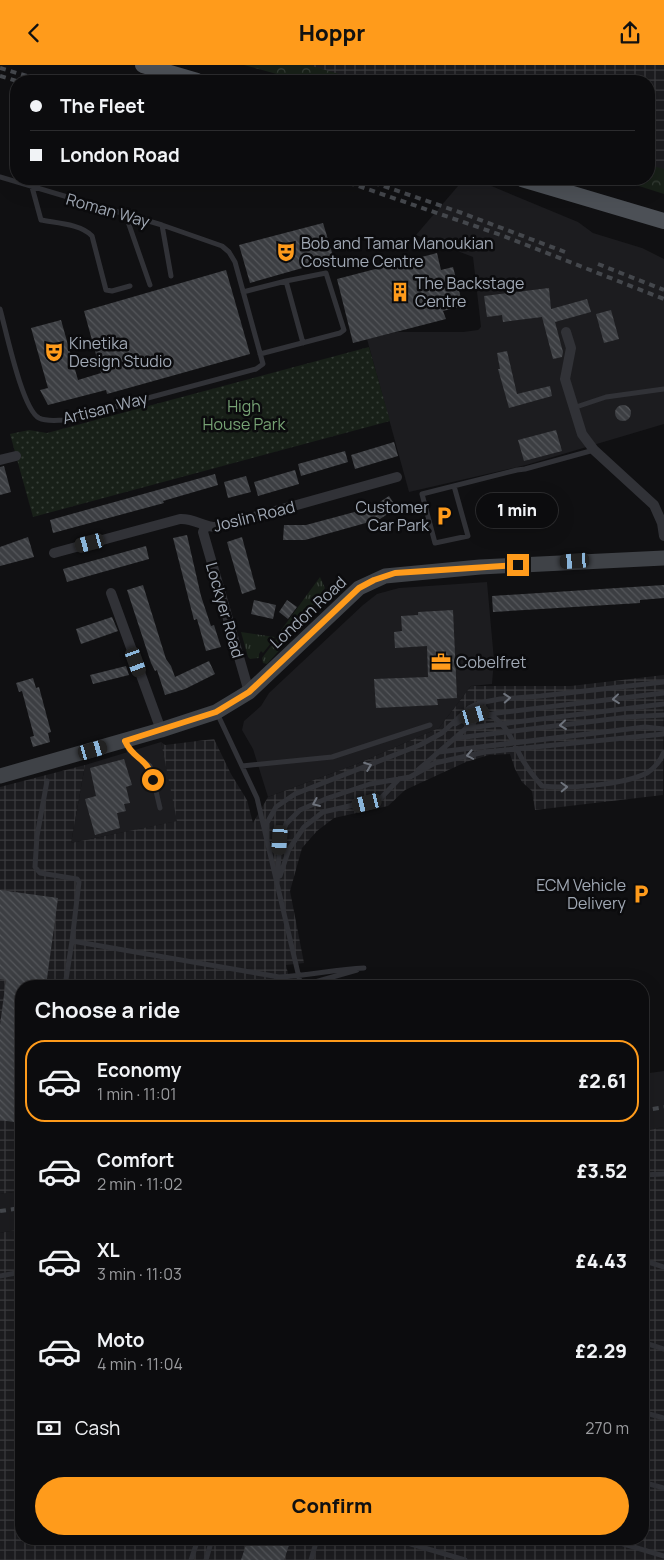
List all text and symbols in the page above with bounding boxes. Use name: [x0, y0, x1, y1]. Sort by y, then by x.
text: Hoppr: [299, 18, 365, 48]
icon: back: [20, 19, 48, 47]
icon: share: [616, 19, 644, 47]
text: The Fleet: [60, 93, 145, 119]
text: London Road: [60, 142, 180, 168]
street label: Roman Way: [64, 188, 153, 233]
place label: Bob and Tamar Manoukian Costume Centre: [301, 232, 494, 272]
theatre icon: Bob and Tamar Manoukian Costume Centre: [275, 241, 297, 263]
place label: The Backstage Centre: [415, 272, 524, 312]
building icon: The Backstage Centre: [389, 281, 411, 303]
place label: Kinetika Design Studio: [69, 332, 172, 372]
theatre icon: Kinetika Design Studio: [43, 341, 65, 363]
street label: Artisan Way: [60, 387, 150, 429]
park label: High House Park: [203, 395, 286, 435]
callout: 1 min: [477, 493, 559, 527]
street label: Joslin Road: [211, 495, 297, 537]
place label: Customer Car Park: [355, 496, 430, 536]
text: 1 min: [497, 499, 537, 521]
parking icon: Customer Car Park: [433, 505, 455, 527]
car: [73, 532, 106, 554]
car: [559, 552, 590, 570]
route end: [507, 554, 529, 576]
street label: Lockyer Road: [201, 559, 249, 661]
street label: London Road: [265, 571, 351, 653]
car: [123, 645, 148, 679]
office icon: Cobelfret: [430, 651, 452, 673]
place label: Cobelfret: [456, 651, 527, 673]
one-way arrow: [503, 693, 511, 704]
one-way arrow: [611, 693, 619, 704]
car: [458, 704, 491, 726]
one-way arrow: [559, 719, 567, 730]
car: [76, 739, 109, 761]
one-way arrow: [465, 749, 474, 760]
one-way arrow: [363, 761, 372, 772]
route start: [142, 769, 164, 791]
one-way arrow: [560, 782, 568, 792]
car: [350, 792, 383, 814]
one-way arrow: [312, 797, 321, 808]
car: [271, 825, 288, 855]
place label: ECM Vehicle Delivery: [536, 874, 627, 914]
parking icon: ECM Vehicle Delivery: [630, 883, 652, 905]
text: Choose a ride: [35, 995, 180, 1025]
text: Economy: [97, 1057, 181, 1083]
icon: car: [37, 1059, 82, 1104]
text: £2.61: [578, 1068, 627, 1094]
text: 1 min · 11:01: [97, 1083, 177, 1105]
text: Comfort: [97, 1147, 174, 1173]
icon: car: [37, 1149, 82, 1194]
text: £3.52: [577, 1158, 627, 1184]
text: 2 min · 11:02: [97, 1173, 182, 1195]
text: XL: [97, 1237, 120, 1263]
icon: car: [37, 1239, 82, 1284]
text: £4.43: [576, 1248, 627, 1274]
text: 3 min · 11:03: [97, 1263, 182, 1285]
text: Moto: [97, 1327, 144, 1353]
icon: car: [37, 1329, 82, 1374]
text: £2.29: [575, 1338, 627, 1364]
text: 4 min · 11:04: [97, 1353, 183, 1375]
icon: cash: [35, 1414, 63, 1442]
text: Cash: [75, 1415, 120, 1441]
text: 270 m: [585, 1417, 629, 1439]
button: Confirm: [35, 1477, 629, 1535]

